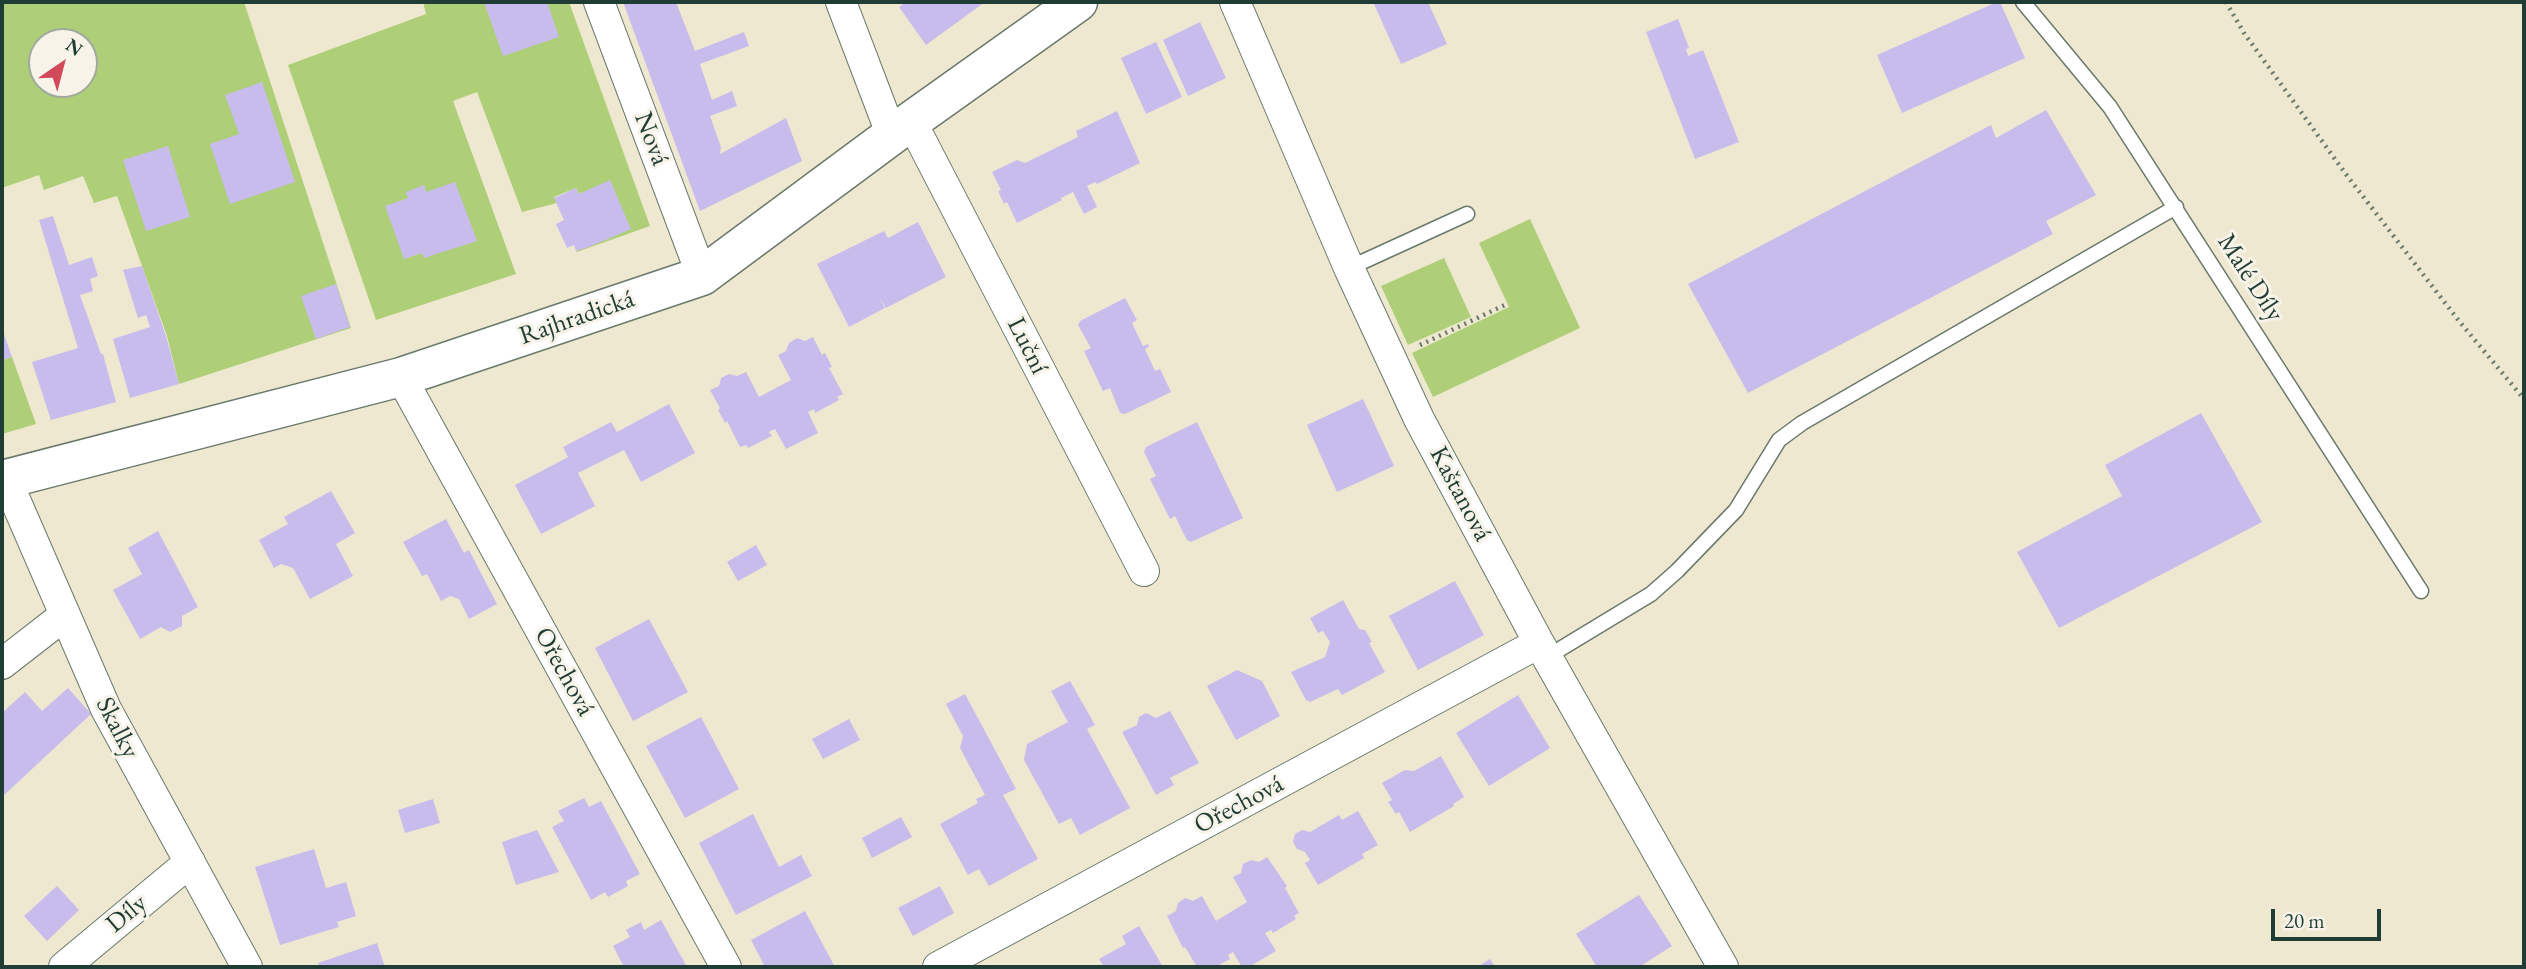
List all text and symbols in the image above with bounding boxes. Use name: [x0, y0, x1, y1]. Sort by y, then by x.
north arrow: [28, 28, 98, 98]
text: N: [61, 32, 88, 62]
street label: Nová: [627, 108, 675, 170]
street label: Malé Díly: [2210, 228, 2290, 328]
street label: Rajhradická: [515, 284, 639, 352]
street label: Luční: [1000, 313, 1054, 379]
street label: Kaštanová: [1422, 441, 1498, 547]
street label: Ořechová: [527, 622, 601, 722]
street label: Skalky: [88, 692, 146, 764]
street label: Ořechová: [1189, 769, 1289, 841]
street label: Díly: [100, 888, 154, 940]
scale bar: [2274, 895, 2384, 939]
text: 20 m: [2284, 907, 2325, 934]

